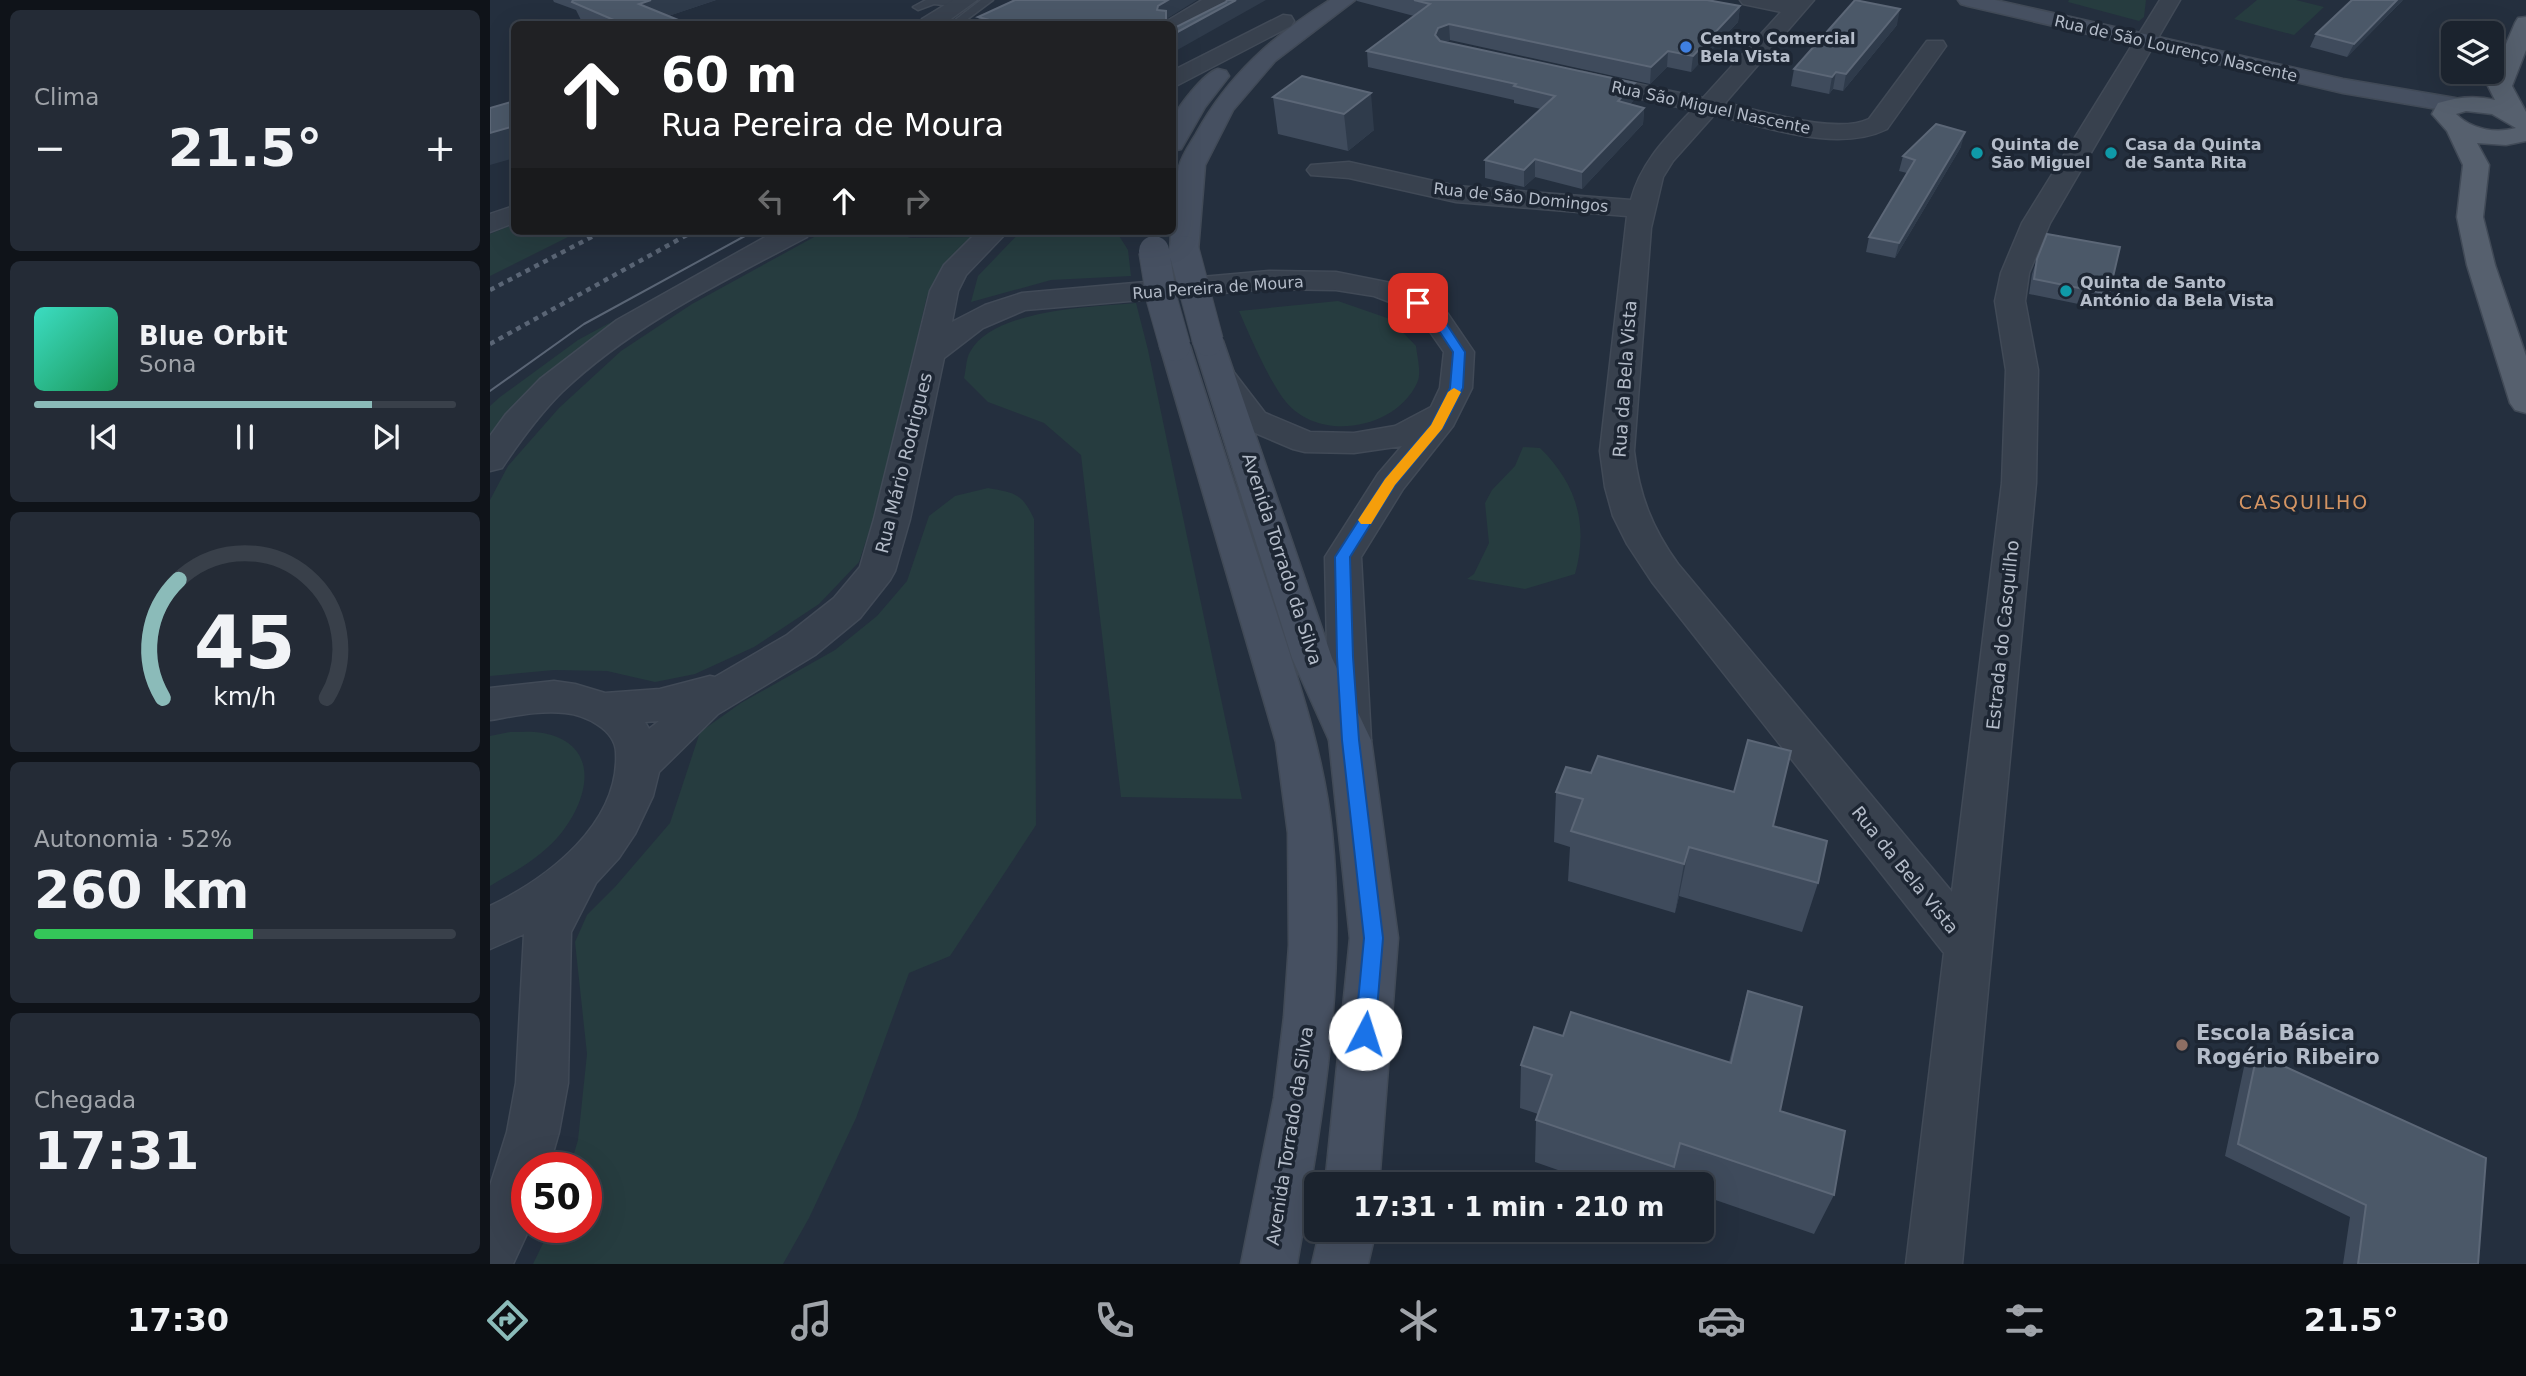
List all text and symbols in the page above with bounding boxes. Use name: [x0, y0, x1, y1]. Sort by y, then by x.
street label: Rua de São Lourenço Nascente: [2053, 11, 2299, 86]
map controls: [2441, 21, 2504, 84]
button: layers: [2441, 21, 2504, 84]
place label: Centro Comercial Bela Vista: [1700, 29, 1855, 66]
marker: Centro Comercial Bela Vista: [1678, 39, 1694, 55]
text: 60 m: [661, 47, 797, 104]
icon: ahead: [546, 49, 637, 140]
street label: Rua São Miguel Nascente: [1610, 77, 1812, 138]
text: Clima: [34, 84, 99, 110]
text: Rua Pereira de Moura: [661, 106, 1004, 144]
text: 21.5°: [168, 118, 322, 178]
text: −: [34, 126, 66, 170]
text: +: [424, 126, 456, 170]
place label: Quinta de São Miguel: [1991, 135, 2090, 172]
place label: Casa da Quinta de Santa Rita: [2125, 135, 2262, 172]
marker: Quinta de São Miguel: [1969, 145, 1985, 161]
marker: Casa da Quinta de Santa Rita: [2103, 145, 2119, 161]
street label: Rua de São Domingos: [1432, 179, 1609, 216]
icon: left: [752, 182, 790, 220]
icon: ahead: [825, 182, 863, 220]
icon: right: [898, 182, 936, 220]
street label: Rua Pereira de Moura: [1132, 272, 1304, 303]
pin: [1388, 273, 1448, 333]
place label: Quinta de Santo António da Bela Vista: [2080, 273, 2274, 310]
marker: Quinta de Santo António da Bela Vista: [2058, 283, 2074, 299]
icon: arrive: [1399, 284, 1437, 322]
street label: Rua da Bela Vista: [1609, 300, 1640, 458]
text: Blue Orbit: [139, 321, 288, 351]
text: Sona: [139, 351, 196, 377]
street label: Rua Mário Rodrigues: [871, 370, 936, 555]
icon: previous: [85, 418, 123, 456]
icon: pause: [226, 418, 264, 456]
icon: next: [367, 418, 405, 456]
street label: Avenida Torrado da Silva: [1238, 450, 1327, 667]
district label: CASQUILHO: [2239, 491, 2369, 513]
street label: Estrada do Casquilho: [1982, 539, 2023, 731]
text: 45: [194, 600, 296, 685]
text: km/h: [213, 682, 277, 711]
street label: Rua da Bela Vista: [1848, 802, 1963, 938]
text: Autonomia · 52%: [34, 826, 232, 852]
text: 260 km: [34, 860, 249, 920]
position arrow: [1328, 997, 1402, 1071]
place label: Escola Básica Rogério Ribeiro: [2196, 1021, 2380, 1069]
street label: Avenida Torrado da Silva: [1262, 1025, 1317, 1247]
marker: Escola Básica Rogério Ribeiro: [2174, 1037, 2190, 1053]
text: Chegada: [34, 1087, 136, 1113]
text: 17:31: [34, 1121, 200, 1181]
speed limit sign: 50: [511, 1152, 602, 1243]
text: 17:31 · 1 min · 210 m: [1354, 1192, 1664, 1222]
icon: directions: [483, 1296, 532, 1345]
icon: music: [787, 1296, 836, 1345]
icon: phone: [1090, 1296, 1139, 1345]
icon: climate: [1394, 1296, 1443, 1345]
icon: car: [1697, 1296, 1746, 1345]
icon: filters: [2000, 1296, 2049, 1345]
text: 17:30: [127, 1301, 229, 1339]
text: 21.5°: [2304, 1301, 2399, 1339]

